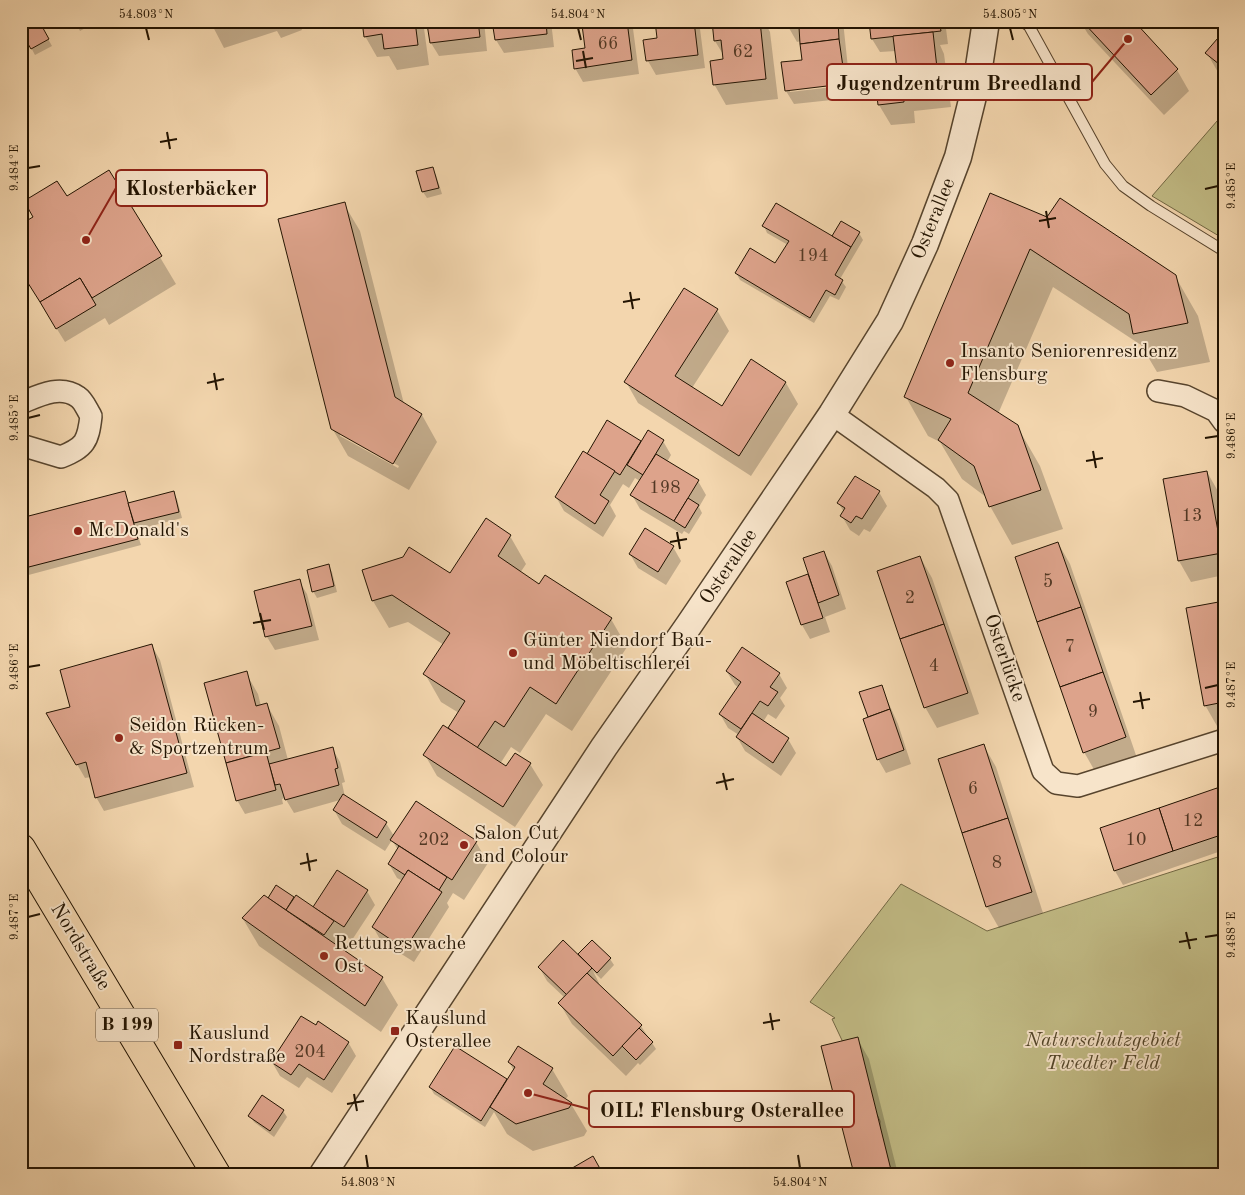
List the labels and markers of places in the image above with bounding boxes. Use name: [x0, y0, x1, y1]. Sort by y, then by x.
callout: Jugendzentrum Breedland: [827, 64, 1092, 100]
callout: Klosterbäcker: [116, 170, 267, 206]
place label: Insanto Seniorenresidenz Flensburg: [960, 342, 1177, 385]
marker: Insanto Seniorenresidenz Flensburg: [944, 357, 956, 369]
place label: McDonald's: [88, 521, 189, 541]
marker: McDonald's: [72, 525, 84, 537]
place label: Günter Niendorf Bau- und Möbeltischlerei: [523, 631, 712, 674]
marker: Günter Niendorf Bau- und Möbeltischlerei: [507, 647, 519, 659]
place label: Seidon Rücken- & Sportzentrum: [129, 716, 269, 759]
marker: Seidon Rücken- & Sportzentrum: [113, 732, 125, 744]
place label: Salon Cut and Colour: [474, 824, 568, 867]
marker: Salon Cut and Colour: [458, 839, 470, 851]
place label: Rettungswache Ost: [334, 934, 466, 977]
marker: Rettungswache Ost: [318, 950, 330, 962]
place label: Kauslund Osterallee: [405, 1009, 491, 1052]
place label: Kauslund Nordstraße: [188, 1024, 285, 1067]
marker: Kauslund Osterallee: [389, 1025, 401, 1037]
marker: Kauslund Nordstraße: [172, 1039, 184, 1051]
callout: OIL! Flensburg Osterallee: [589, 1091, 854, 1127]

